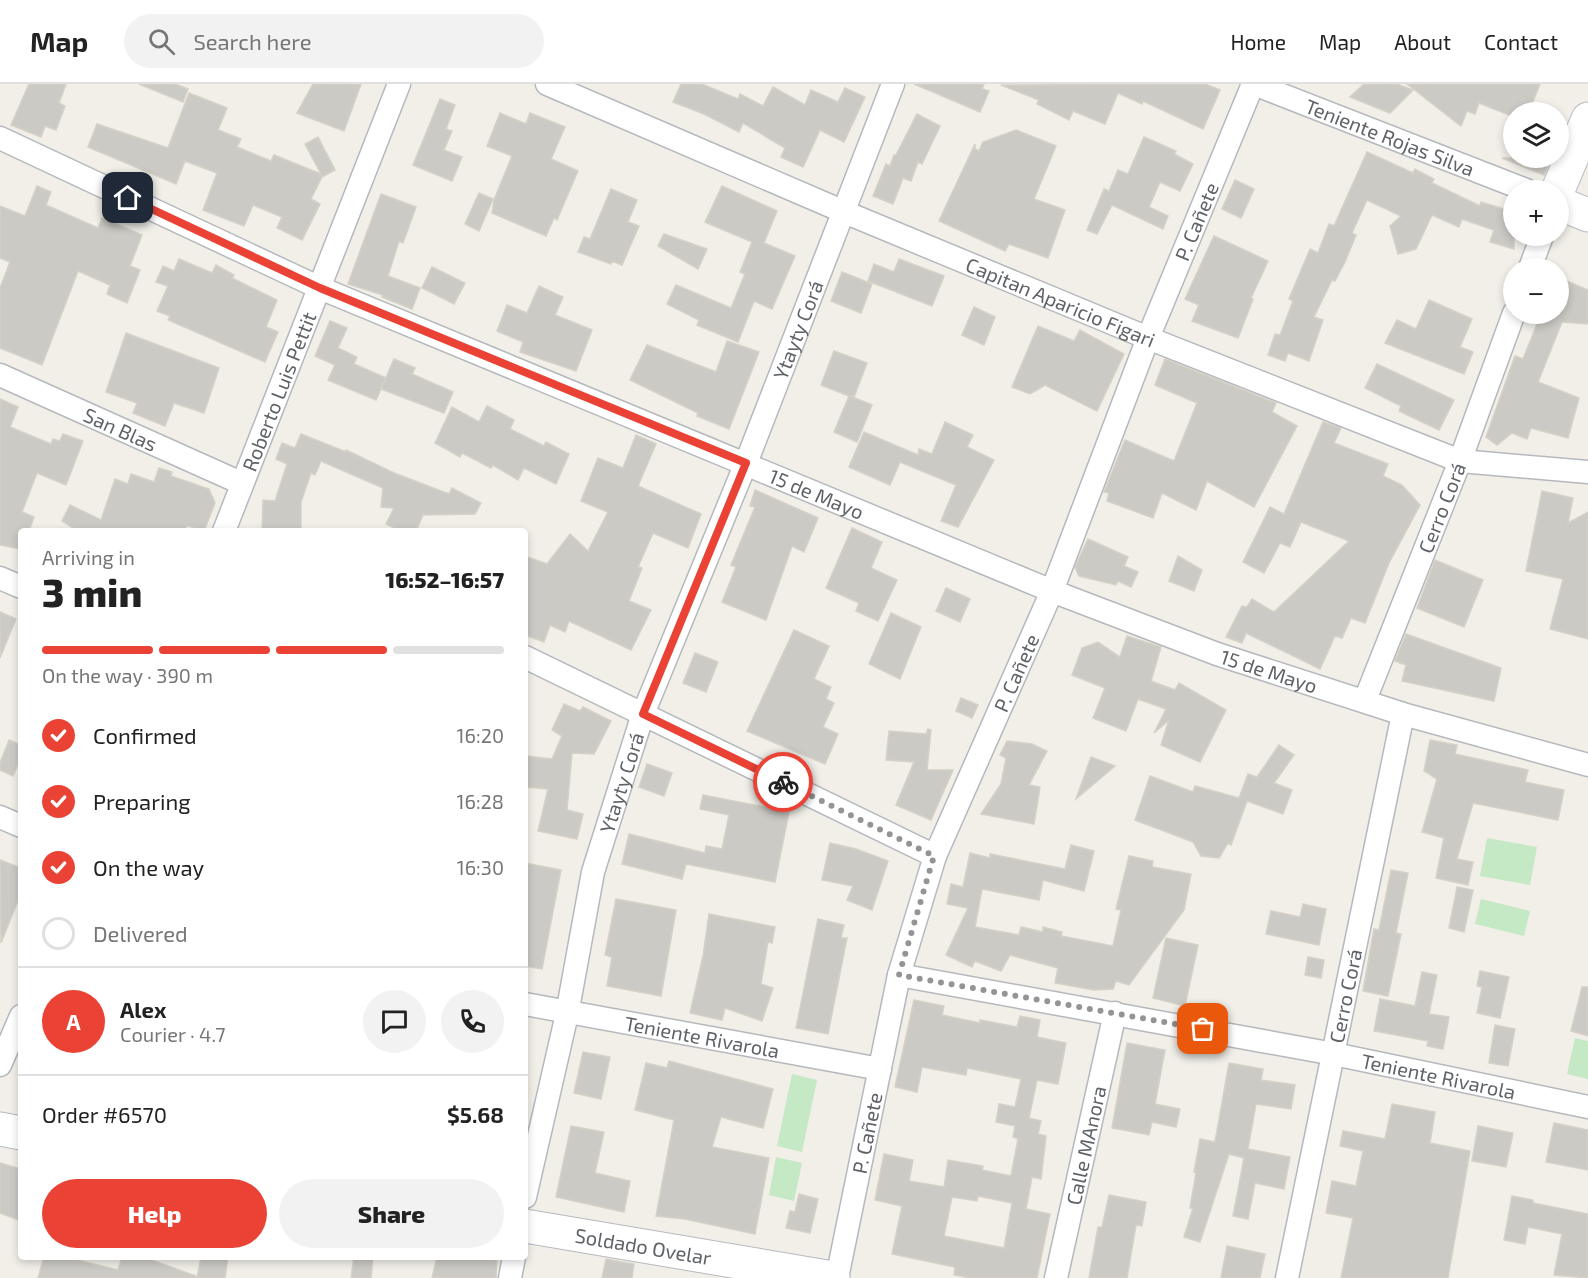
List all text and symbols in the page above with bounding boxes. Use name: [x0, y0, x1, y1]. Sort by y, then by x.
search box: [124, 14, 544, 68]
text: Map: [30, 24, 88, 58]
icon: search: [145, 25, 178, 58]
text: Search here: [193, 28, 312, 54]
text: Home: [1230, 29, 1286, 54]
text: Map: [1319, 29, 1361, 54]
text: About: [1394, 29, 1451, 54]
text: Contact: [1484, 29, 1558, 54]
street label: Teniente Rojas Silva: [1302, 93, 1478, 181]
map controls: [1503, 102, 1569, 324]
button: layers: [1503, 102, 1569, 168]
pin: [102, 172, 153, 223]
street label: P. Cañete: [1169, 179, 1223, 264]
button: +: [1503, 180, 1569, 246]
icon: home: [111, 181, 144, 214]
street label: Capitan Aparicio Figari: [963, 252, 1159, 352]
button: −: [1503, 258, 1569, 324]
street label: Ytayty Corá: [768, 277, 828, 383]
street label: Roberto Luis Pettit: [237, 308, 321, 474]
street label: San Blas: [80, 402, 161, 456]
street label: Cerro Corá: [1413, 459, 1470, 556]
street label: 15 de Mayo: [766, 463, 868, 524]
text: Arriving in: [42, 545, 135, 569]
text: 16:52–16:57: [385, 566, 504, 592]
text: 3 min: [42, 568, 142, 615]
street label: P. Cañete: [988, 630, 1044, 715]
street label: 15 de Mayo: [1218, 644, 1320, 698]
text: On the way · 390 m: [42, 663, 213, 687]
icon: check: [42, 719, 75, 752]
text: Confirmed: [93, 722, 197, 748]
text: 16:20: [457, 723, 504, 747]
street label: Ytayty Corá: [594, 729, 649, 836]
courier: [753, 752, 813, 812]
icon: bike: [767, 766, 800, 799]
icon: check: [42, 785, 75, 818]
text: Preparing: [93, 788, 191, 814]
text: 16:28: [457, 789, 504, 813]
icon: check: [42, 851, 75, 884]
text: On the way: [93, 854, 204, 880]
text: 16:30: [457, 855, 504, 879]
text: Delivered: [93, 920, 188, 946]
street label: Cerro Corá: [1324, 947, 1366, 1045]
button: chat: [363, 990, 426, 1053]
button: phone: [441, 990, 504, 1053]
text: Alex: [120, 996, 166, 1022]
pin: [1177, 1003, 1228, 1054]
text: A: [66, 1008, 81, 1034]
street label: Teniente Rivarola: [623, 1010, 781, 1062]
icon: bag: [1186, 1012, 1219, 1045]
text: Courier · 4.7: [120, 1022, 226, 1046]
street label: Teniente Rivarola: [1359, 1048, 1518, 1104]
street label: Calle MAnora: [1061, 1083, 1110, 1207]
street label: P. Cañete: [847, 1090, 887, 1176]
text: Order #6570: [42, 1101, 167, 1127]
text: $5.68: [447, 1101, 504, 1127]
button: Help: [42, 1179, 267, 1248]
button: Share: [279, 1179, 504, 1248]
street label: Soldado Ovelar: [573, 1223, 713, 1269]

